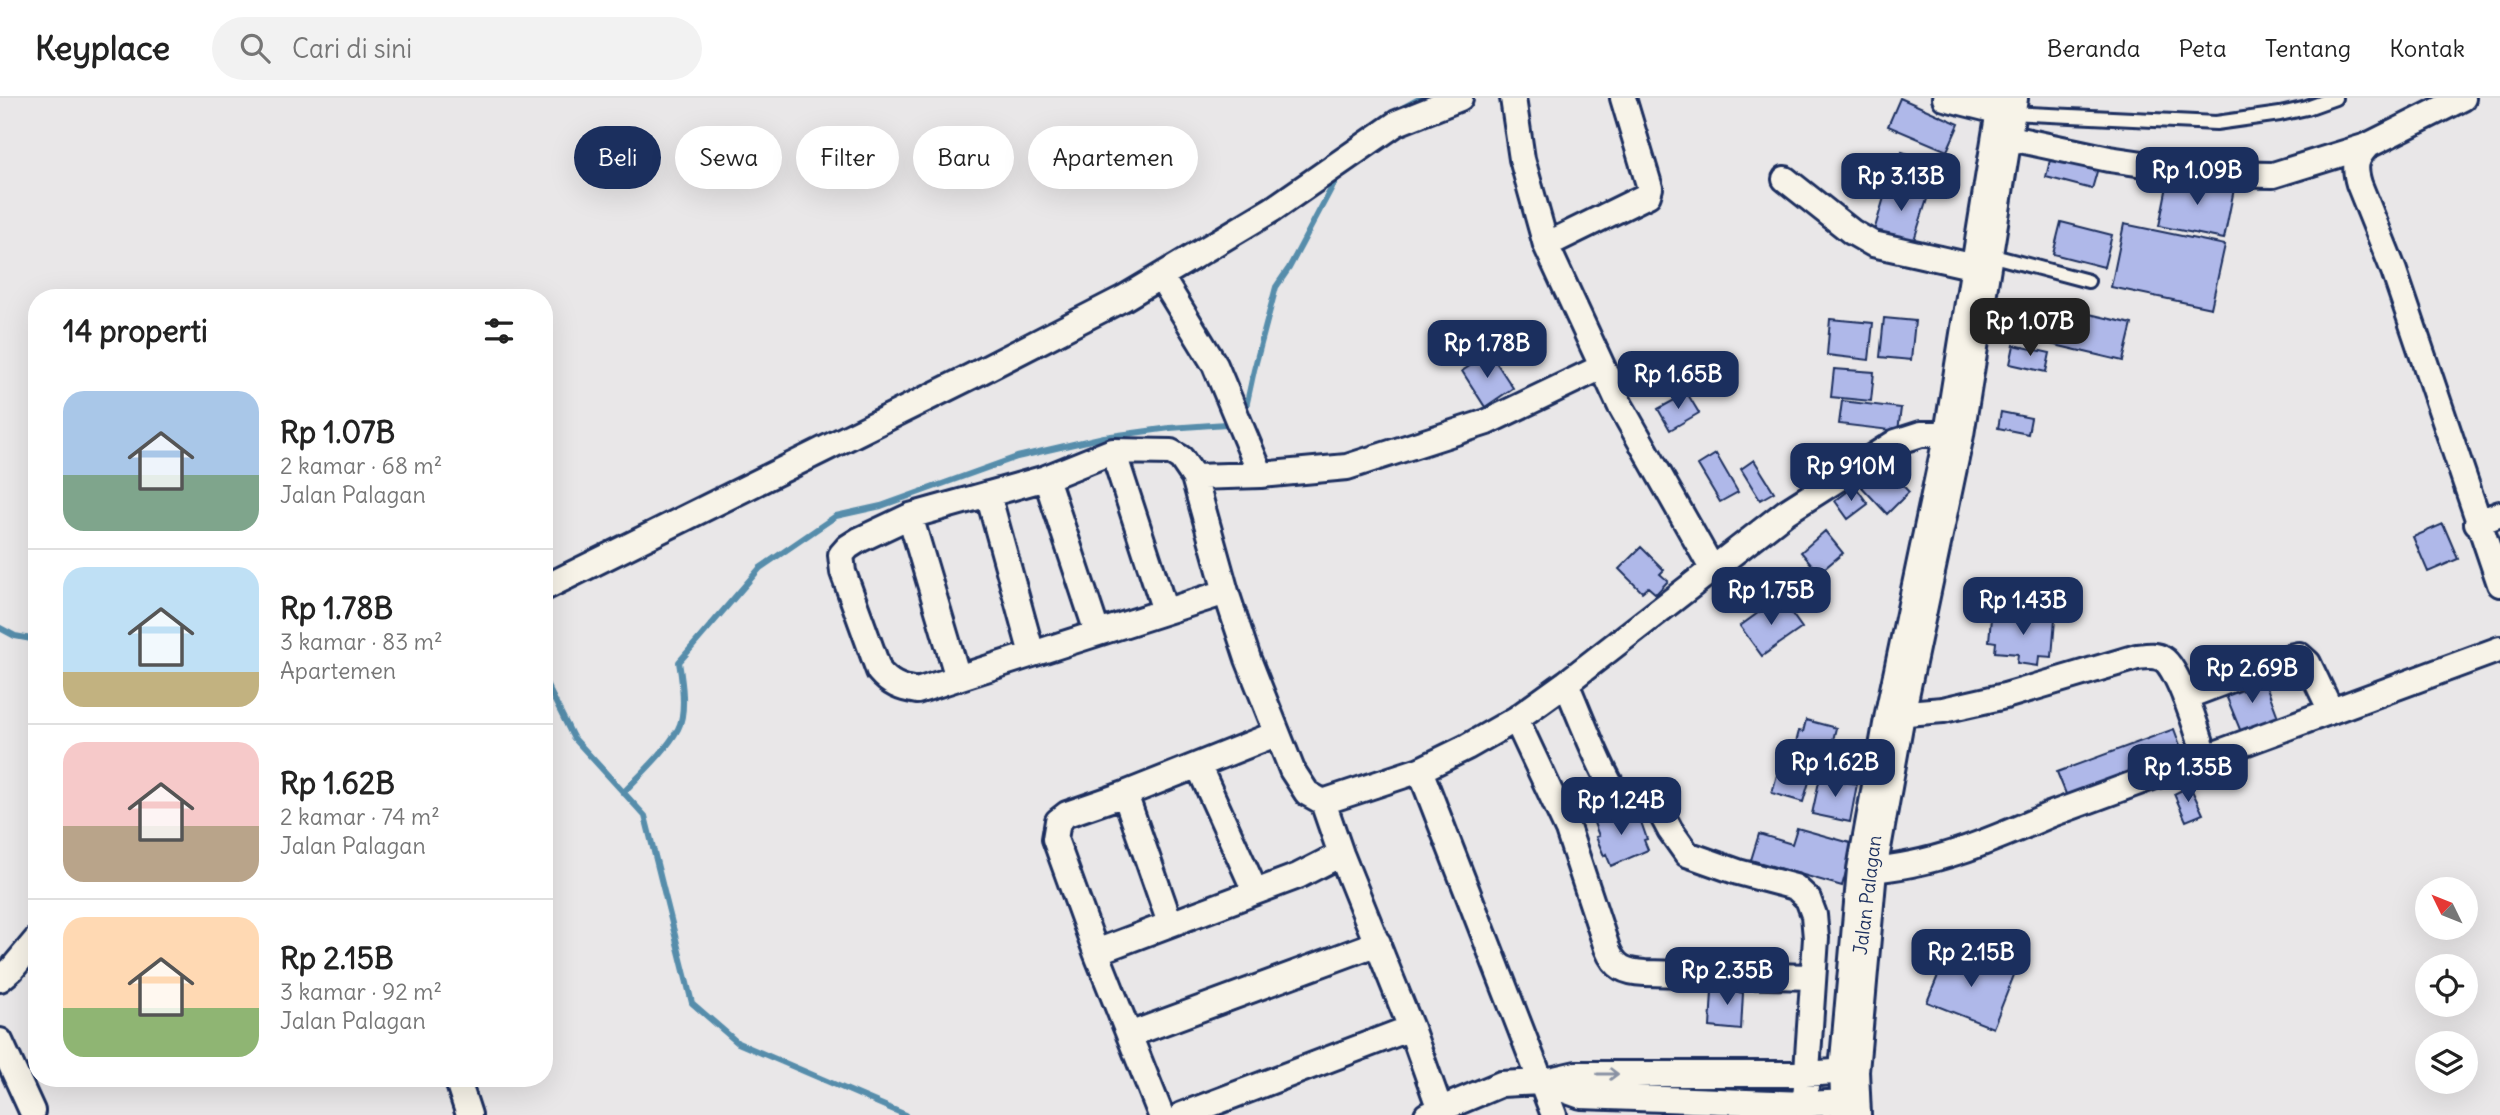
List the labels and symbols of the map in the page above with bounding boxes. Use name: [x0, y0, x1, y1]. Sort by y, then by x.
pin: Rp 1.09B: [2125, 148, 2269, 207]
pin: Rp 3.13B: [1829, 153, 1973, 213]
pin: Rp 1.07B: [1958, 299, 2102, 358]
pin: Rp 1.78B: [1415, 320, 1559, 380]
pin: Rp 1.65B: [1606, 352, 1750, 411]
pin: Rp 910M: [1786, 444, 1916, 503]
pin: Rp 1.75B: [1699, 568, 1843, 627]
pin: Rp 1.43B: [1951, 578, 2095, 637]
pin: Rp 2.69B: [2180, 646, 2324, 705]
pin: Rp 1.62B: [1763, 740, 1907, 799]
pin: Rp 1.35B: [2116, 744, 2260, 804]
pin: Rp 1.24B: [1549, 778, 1693, 837]
street label: Jalan Palagan: [1848, 834, 1886, 956]
north arrow: [2415, 877, 2478, 940]
pin: Rp 2.15B: [1899, 930, 2043, 989]
pin: Rp 2.35B: [1655, 948, 1799, 1007]
one-way arrow: [1597, 1067, 1620, 1081]

